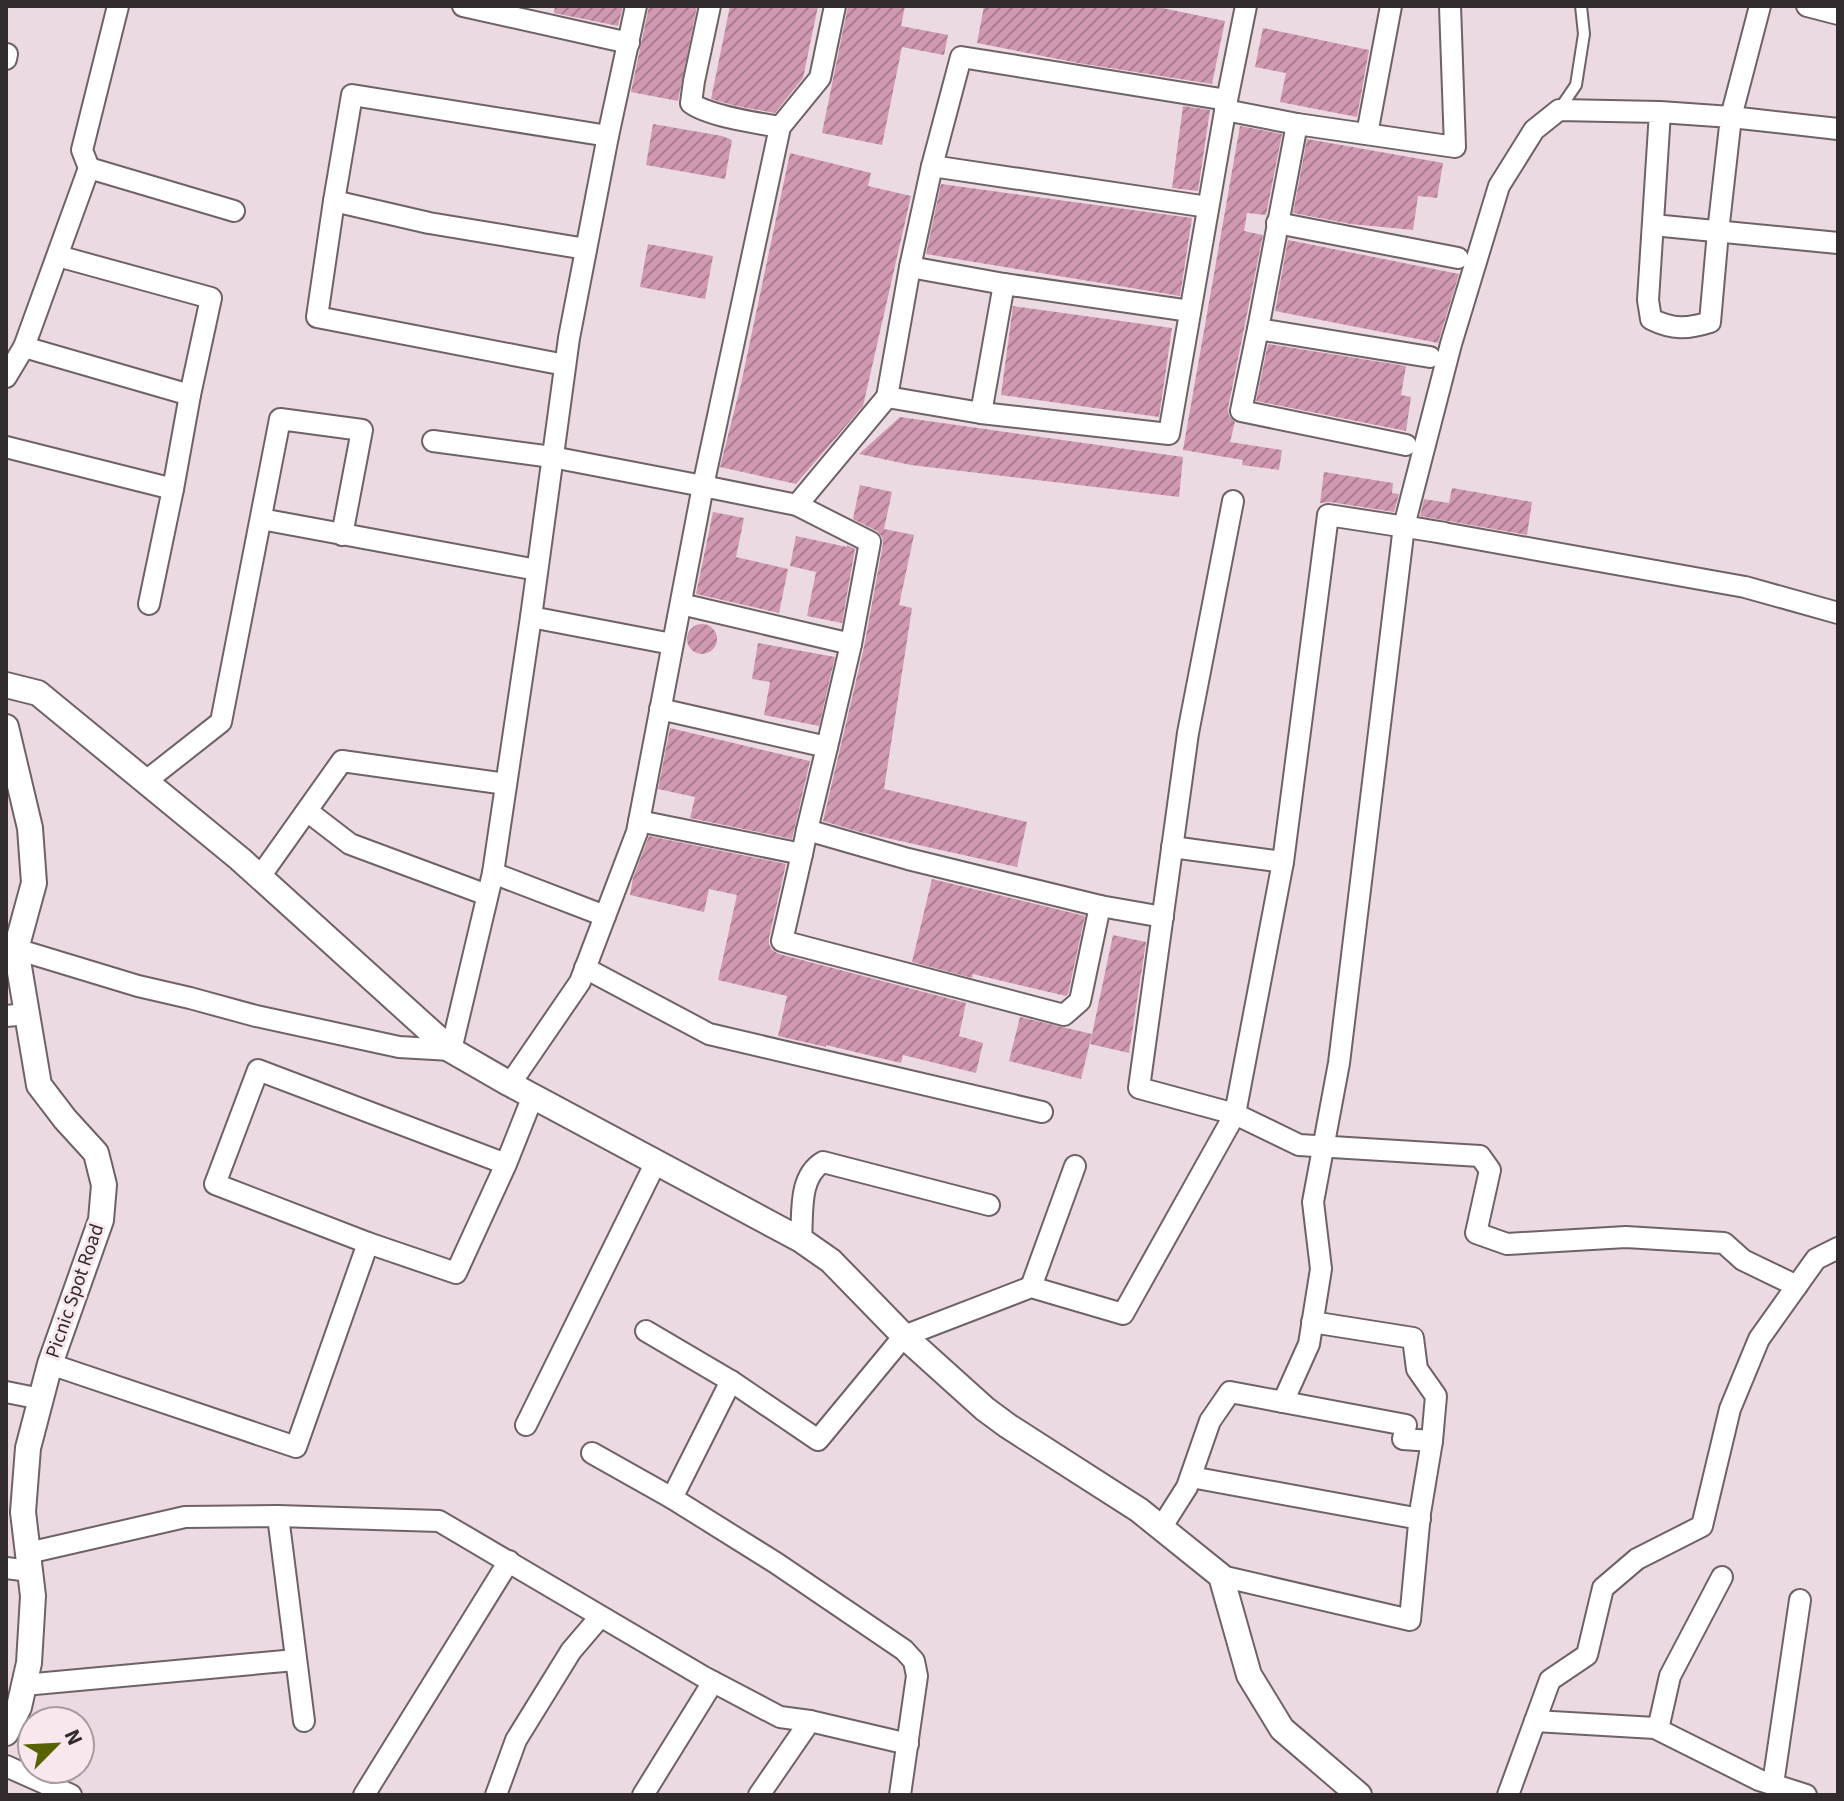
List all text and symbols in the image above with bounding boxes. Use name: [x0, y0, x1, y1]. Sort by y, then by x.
street label: Picnic Spot Road: [39, 1220, 111, 1362]
north arrow: [16, 1705, 96, 1785]
text: N: [56, 1724, 91, 1750]

